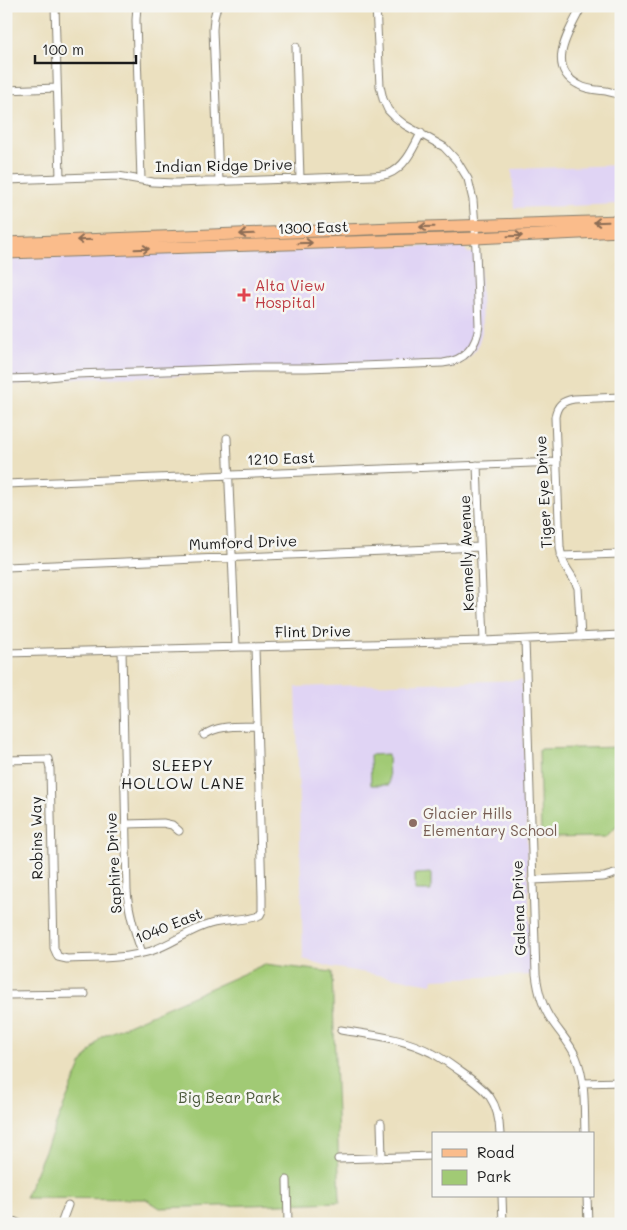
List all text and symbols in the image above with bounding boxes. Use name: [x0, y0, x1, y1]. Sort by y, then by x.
scale bar: [35, 32, 136, 64]
text: 100 m: [42, 39, 84, 59]
street label: Indian Ridge Drive: [155, 154, 293, 176]
street label: 1300 East: [277, 216, 349, 238]
one-way arrow: [594, 218, 610, 227]
one-way arrow: [419, 222, 435, 232]
one-way arrow: [239, 229, 255, 238]
one-way arrow: [506, 231, 523, 241]
one-way arrow: [77, 235, 93, 245]
one-way arrow: [297, 239, 313, 248]
one-way arrow: [134, 245, 150, 254]
place label: Alta View Hospital: [255, 275, 325, 312]
marker: Alta View Hospital: [237, 288, 251, 302]
street label: Tiger Eye Drive: [530, 435, 556, 549]
street label: 1210 East: [247, 447, 315, 469]
street label: Kennelly Avenue: [454, 495, 478, 612]
street label: Mumford Drive: [188, 530, 297, 554]
street label: Flint Drive: [275, 620, 351, 642]
district label: SLEEPY HOLLOW LANE: [121, 754, 245, 793]
street label: Robins Way: [25, 796, 47, 880]
place label: Glacier Hills Elementary School: [423, 803, 558, 840]
street label: Saphire Drive: [100, 812, 126, 914]
marker: Glacier Hills Elementary School: [407, 817, 419, 829]
street label: Galena Drive: [506, 860, 530, 956]
street label: 1040 East: [132, 903, 205, 948]
park label: Big Bear Park: [178, 1087, 280, 1107]
legend: [432, 1132, 594, 1198]
text: Road: [477, 1142, 514, 1162]
text: Park: [477, 1166, 511, 1186]

